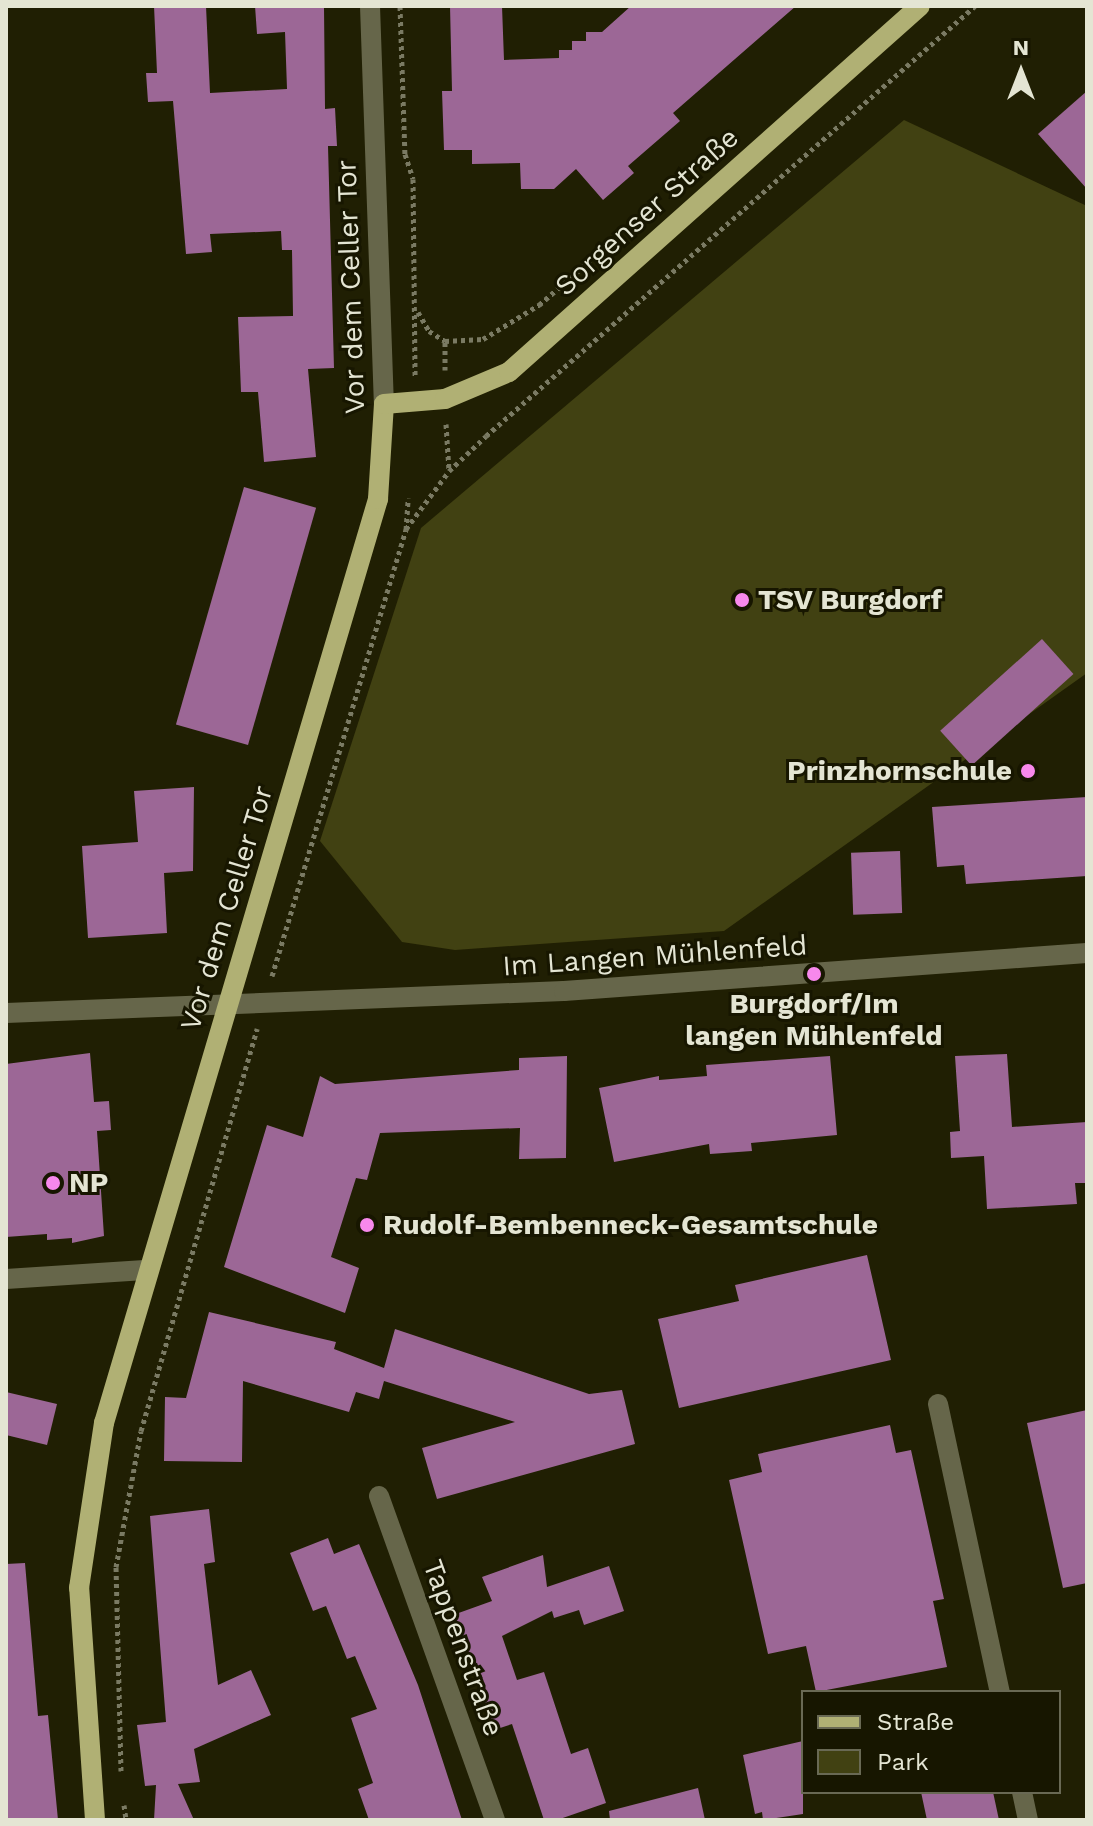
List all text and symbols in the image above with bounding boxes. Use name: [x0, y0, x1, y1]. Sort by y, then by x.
north arrow: [981, 32, 1061, 112]
text: N: [1013, 35, 1029, 60]
street label: Sorgenser Straße: [548, 121, 746, 303]
street label: Vor dem Celler Tor: [330, 158, 372, 416]
place label: TSV Burgdorf: [758, 583, 943, 617]
marker: TSV Burgdorf: [733, 591, 751, 609]
place label: Prinzhornschule: [787, 754, 1012, 788]
marker: Prinzhornschule: [1019, 762, 1037, 780]
street label: Vor dem Celler Tor: [173, 781, 281, 1035]
street label: Im Langen Mühlenfeld: [502, 929, 808, 983]
marker: Burgdorf/Im langen Mühlenfeld: [805, 965, 823, 983]
place label: Burgdorf/Im langen Mühlenfeld: [685, 987, 943, 1053]
place label: NP: [69, 1166, 108, 1200]
marker: NP: [44, 1174, 62, 1192]
place label: Rudolf-Bembenneck-Gesamtschule: [383, 1208, 878, 1242]
marker: Rudolf-Bembenneck-Gesamtschule: [358, 1216, 376, 1234]
street label: Tappenstraße: [416, 1555, 510, 1741]
legend: [801, 1690, 1061, 1794]
text: Straße: [877, 1708, 954, 1736]
text: Park: [877, 1748, 929, 1776]

